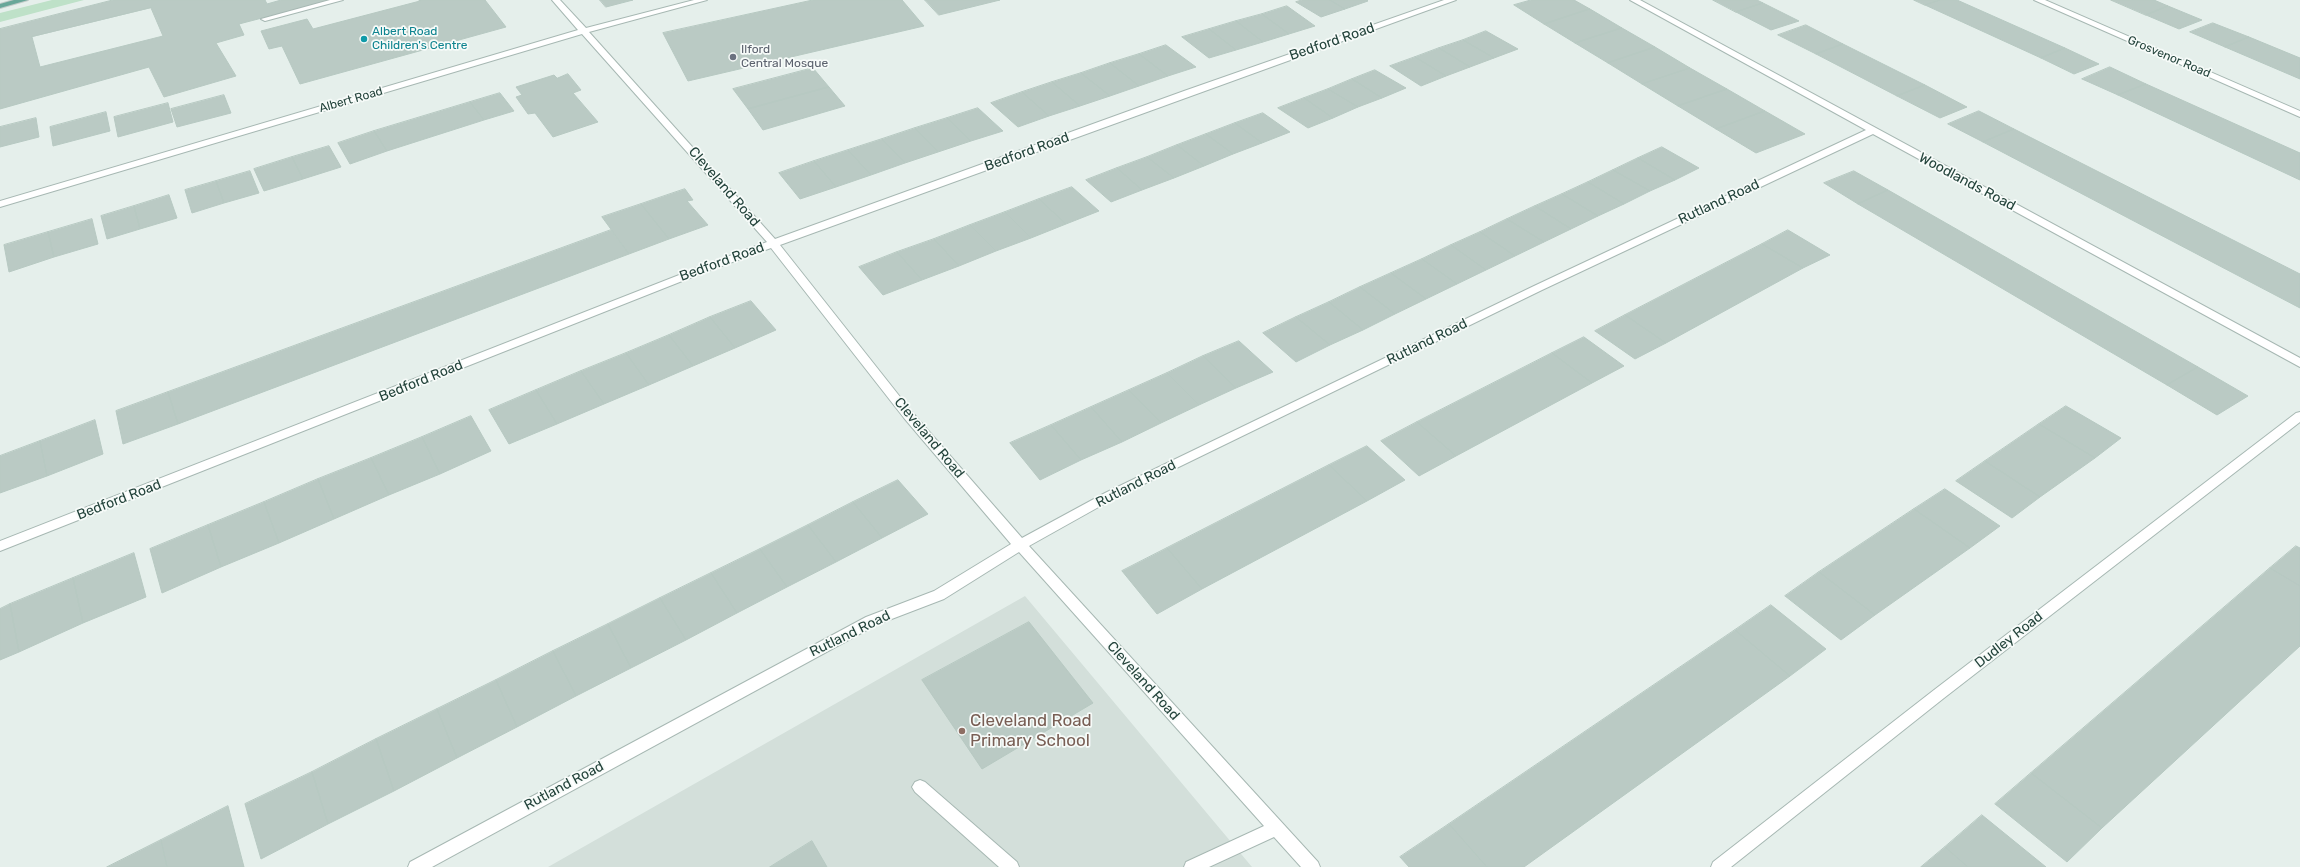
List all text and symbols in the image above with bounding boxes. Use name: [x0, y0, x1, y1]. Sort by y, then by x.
street label: Bedford Road: [1287, 20, 1377, 64]
place label: Albert Road Children's Centre: [372, 25, 468, 53]
street label: Grosvenor Road: [2125, 33, 2213, 81]
marker: Albert Road Children's Centre: [359, 34, 369, 44]
place label: Ilford Central Mosque: [741, 43, 828, 71]
marker: Ilford Central Mosque: [728, 52, 738, 62]
street label: Albert Road: [318, 84, 384, 116]
street label: Bedford Road: [982, 129, 1072, 175]
street label: Cleveland Road: [685, 144, 763, 230]
street label: Woodlands Road: [1916, 149, 2018, 215]
street label: Rutland Road: [1676, 176, 1762, 228]
street label: Bedford Road: [677, 239, 767, 285]
street label: Rutland Road: [1384, 315, 1470, 369]
street label: Bedford Road: [377, 357, 465, 405]
street label: Cleveland Road: [890, 394, 968, 482]
street label: Rutland Road: [1093, 457, 1179, 511]
street label: Bedford Road: [74, 476, 164, 524]
street label: Rutland Road: [807, 607, 893, 661]
street label: Dudley Road: [1972, 608, 2046, 672]
street label: Cleveland Road: [1103, 638, 1183, 724]
place label: Cleveland Road Primary School: [970, 711, 1092, 751]
marker: Cleveland Road Primary School: [957, 726, 967, 736]
street label: Rutland Road: [521, 758, 607, 814]

